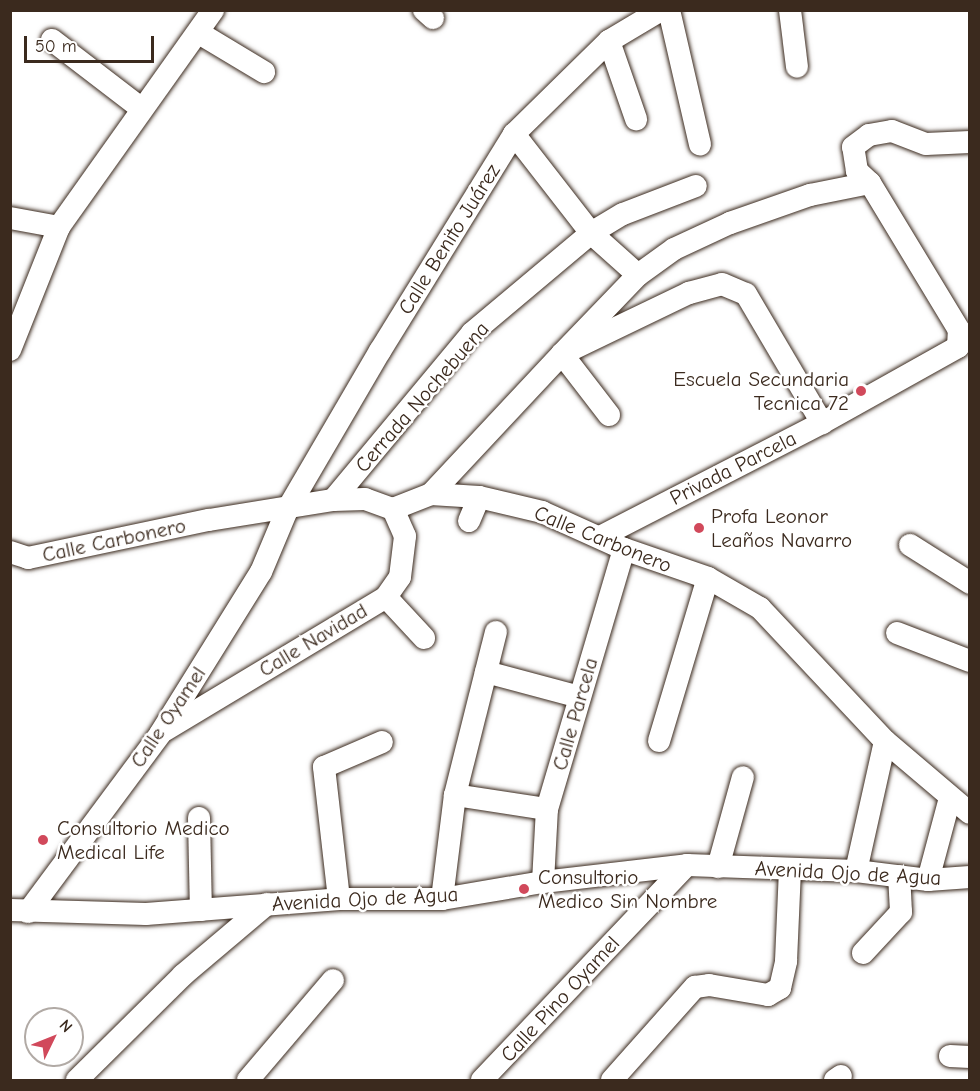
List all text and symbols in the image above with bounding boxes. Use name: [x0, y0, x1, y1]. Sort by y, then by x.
scale bar: [27, 24, 158, 62]
text: 50 m: [35, 36, 77, 57]
street label: Calle Benito Juárez: [393, 159, 505, 319]
street label: Cerrada Nochebuena: [350, 317, 494, 477]
place label: Escuela Secundaria Tecnica 72: [673, 366, 849, 416]
marker: Escuela Secundaria Tecnica 72: [854, 384, 868, 398]
street label: Privada Parcela: [666, 425, 800, 511]
street label: Calle Carbonero: [531, 500, 675, 578]
place label: Profa Leonor Leaños Navarro: [711, 503, 852, 553]
street label: Calle Carbonero: [40, 512, 188, 568]
marker: Profa Leonor Leaños Navarro: [692, 521, 706, 535]
street label: Calle Navidad: [254, 598, 372, 682]
street label: Calle Parcela: [547, 655, 603, 773]
street label: Calle Oyamel: [125, 662, 211, 772]
place label: Consultorio Medico Medical Life: [57, 815, 230, 865]
marker: Consultorio Medico Medical Life: [34, 831, 52, 849]
street label: Avenida Ojo de Agua: [754, 856, 942, 890]
place label: Consultorio Medico Sin Nombre: [538, 864, 717, 914]
marker: Consultorio Medico Sin Nombre: [515, 880, 533, 898]
street label: Avenida Ojo de Agua: [271, 882, 459, 916]
street label: Calle Pino Oyamel: [495, 931, 625, 1067]
north arrow: [24, 1007, 84, 1067]
text: N: [56, 1016, 76, 1036]

